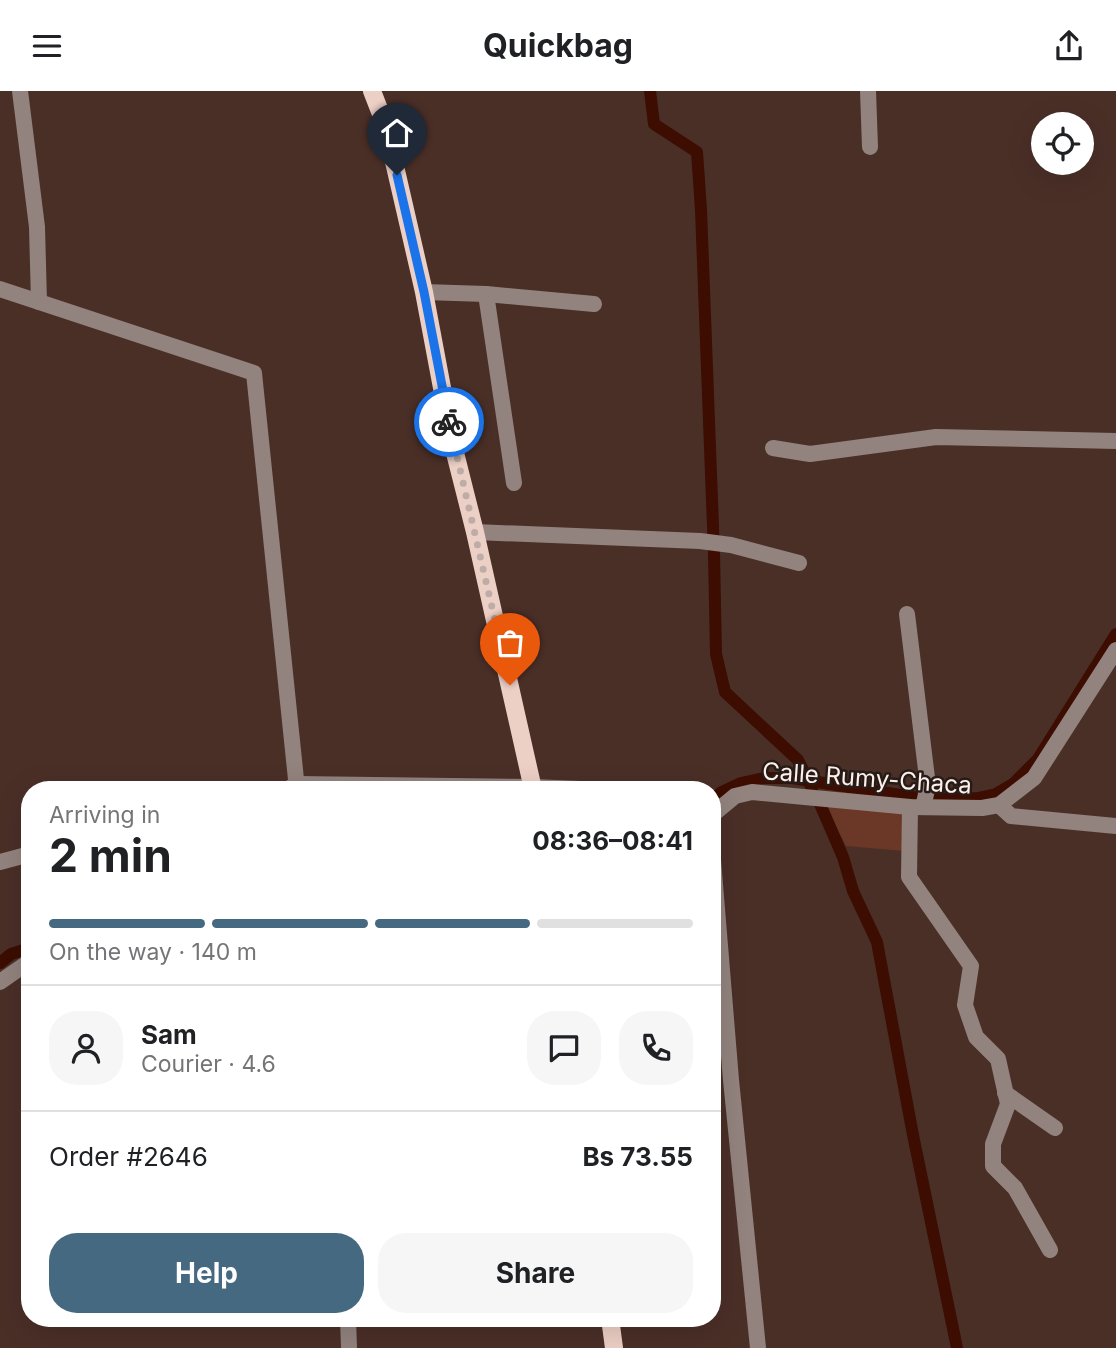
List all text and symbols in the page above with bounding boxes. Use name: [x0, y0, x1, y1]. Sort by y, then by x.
text: Quickbag: [483, 26, 633, 65]
icon: menu: [28, 27, 66, 65]
icon: share: [1050, 27, 1088, 65]
pin: [367, 103, 427, 175]
map controls: [1031, 112, 1094, 175]
button: locate: [1031, 112, 1094, 175]
icon: home: [378, 114, 416, 152]
courier: [414, 387, 484, 457]
icon: bike: [430, 403, 468, 441]
pin: [480, 613, 540, 685]
icon: bag: [491, 624, 529, 662]
street label: Calle Rumy-Chaca: [761, 756, 973, 800]
text: Arriving in: [49, 801, 160, 829]
text: 08:36–08:41: [532, 825, 693, 856]
text: 2 min: [49, 827, 172, 883]
text: On the way · 140 m: [49, 938, 257, 966]
button: person: [49, 1011, 123, 1085]
button: chat: [527, 1011, 601, 1085]
button: phone: [619, 1011, 693, 1085]
text: Sam: [141, 1019, 197, 1050]
text: Courier · 4.6: [141, 1050, 276, 1078]
text: Order #2646: [49, 1141, 208, 1172]
text: Bs 73.55: [582, 1141, 693, 1172]
button: Help: [49, 1233, 364, 1313]
button: Share: [378, 1233, 693, 1313]

